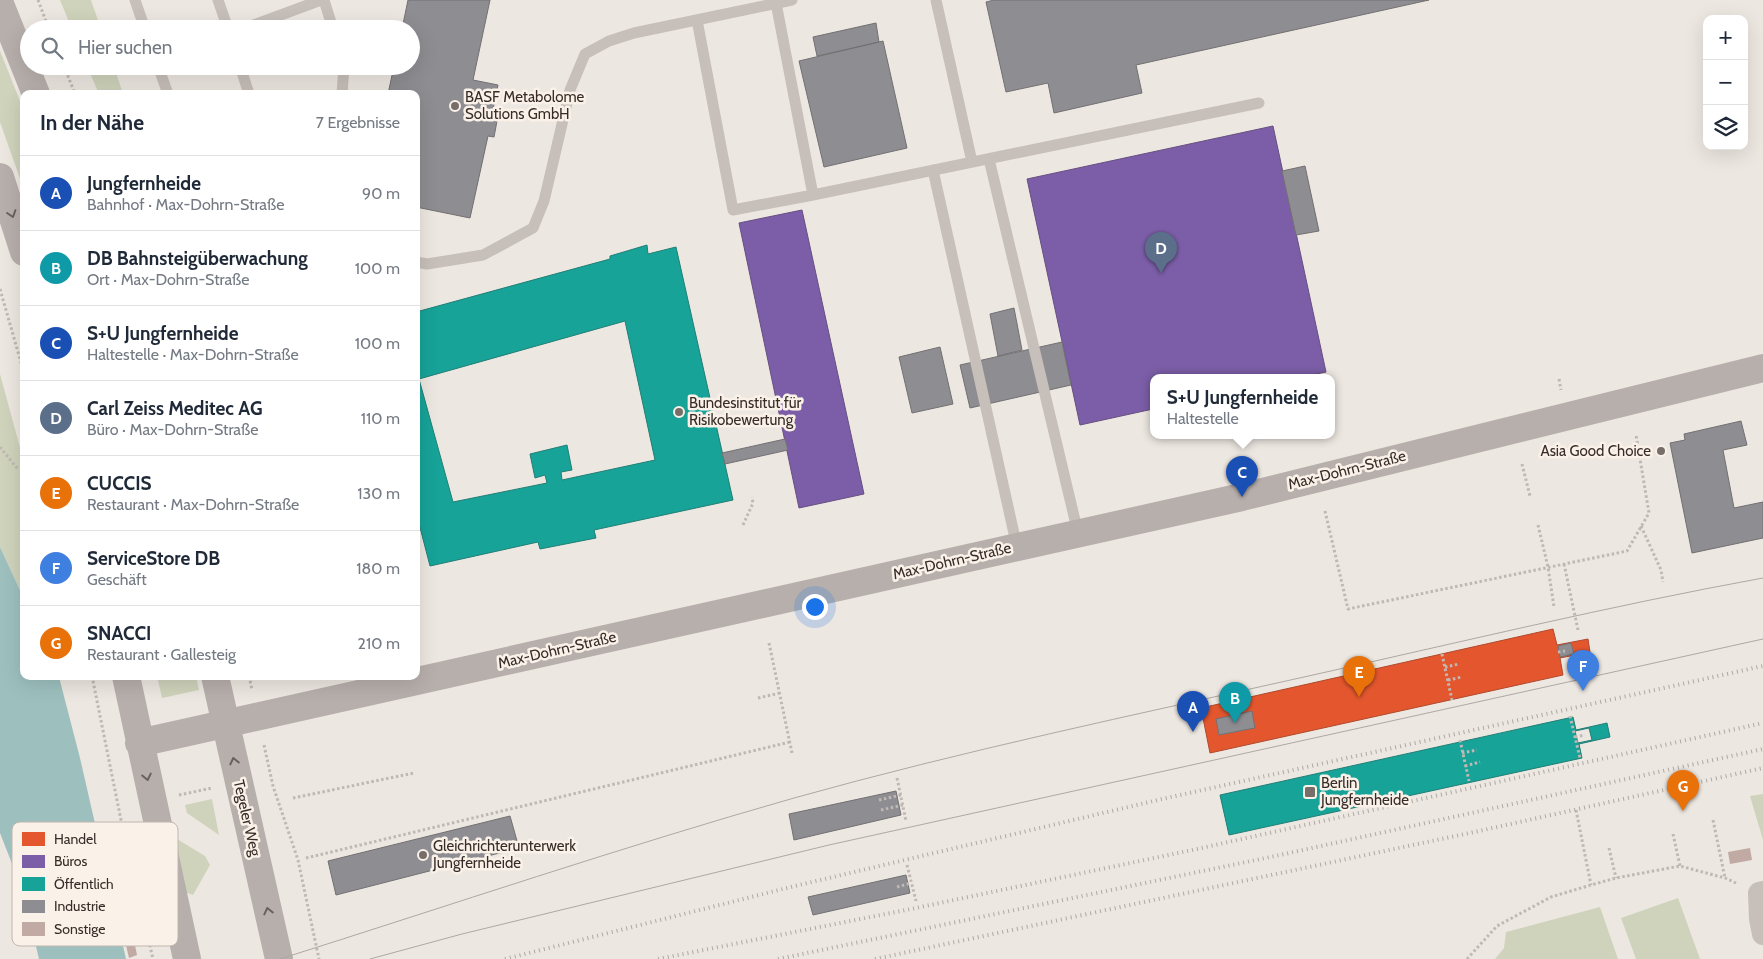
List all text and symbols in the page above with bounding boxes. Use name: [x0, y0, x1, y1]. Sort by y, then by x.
map controls: [1703, 15, 1748, 150]
button: +: [1703, 15, 1748, 60]
search box: [20, 20, 420, 75]
icon: search: [38, 34, 66, 62]
text: Hier suchen: [78, 36, 172, 59]
button: −: [1703, 60, 1748, 105]
place label: BASF Metabolome Solutions GmbH: [465, 88, 585, 123]
marker: BASF Metabolome Solutions GmbH: [449, 100, 461, 112]
button: layers: [1703, 105, 1748, 150]
text: In der Nähe: [40, 110, 144, 135]
text: 7 Ergebnisse: [316, 113, 400, 132]
text: Jungfernheide: [87, 172, 201, 195]
text: A: [51, 184, 61, 203]
text: 90 m: [362, 184, 400, 203]
text: Bahnhof · Max-Dohrn-Straße: [87, 195, 284, 214]
one-way arrow: [6, 210, 16, 218]
pin: D: [1145, 232, 1177, 273]
text: DB Bahnsteigüberwachung: [87, 247, 308, 270]
text: B: [51, 259, 61, 278]
text: 100 m: [355, 259, 400, 278]
text: Ort · Max-Dohrn-Straße: [87, 270, 250, 289]
text: S+U Jungfernheide: [87, 322, 238, 345]
text: C: [51, 334, 61, 353]
text: 100 m: [355, 334, 400, 353]
text: Haltestelle · Max-Dohrn-Straße: [87, 345, 299, 364]
popup: [1150, 374, 1335, 439]
text: S+U Jungfernheide: [1167, 386, 1318, 409]
place label: Bundesinstitut für Risikobewertung: [689, 394, 802, 429]
text: Carl Zeiss Meditec AG: [87, 397, 263, 420]
marker: Bundesinstitut für Risikobewertung: [673, 406, 685, 418]
text: D: [50, 409, 62, 428]
text: 110 m: [361, 409, 400, 428]
text: Haltestelle: [1167, 409, 1239, 428]
text: Büro · Max-Dohrn-Straße: [87, 420, 258, 439]
place label: Asia Good Choice: [1540, 442, 1651, 460]
marker: Asia Good Choice: [1655, 445, 1667, 457]
street label: Max-Dohrn-Straße: [1286, 447, 1408, 493]
pin: C: [1226, 456, 1258, 497]
text: CUCCIS: [87, 472, 152, 495]
text: E: [51, 484, 61, 503]
text: 130 m: [357, 484, 400, 503]
text: Restaurant · Max-Dohrn-Straße: [87, 495, 299, 514]
street label: Max-Dohrn-Straße: [891, 539, 1013, 583]
text: ServiceStore DB: [87, 547, 220, 570]
text: F: [52, 559, 60, 578]
text: 180 m: [356, 559, 400, 578]
text: Geschäft: [87, 570, 147, 589]
your location: [802, 594, 828, 620]
text: SNACCI: [87, 622, 151, 645]
street label: Max-Dohrn-Straße: [496, 628, 618, 672]
text: G: [51, 634, 61, 653]
text: 210 m: [358, 634, 400, 653]
text: Restaurant · Gallesteig: [87, 645, 236, 664]
pin: F: [1567, 650, 1599, 691]
pin: E: [1343, 656, 1375, 697]
pin: B: [1219, 682, 1251, 723]
pin: A: [1177, 691, 1209, 732]
one-way arrow: [230, 757, 240, 766]
pin: G: [1667, 770, 1699, 811]
one-way arrow: [141, 773, 152, 782]
place label: Berlin Jungfernheide: [1320, 774, 1409, 809]
street label: Tegeler Weg: [229, 778, 265, 858]
marker: Berlin Jungfernheide: [1303, 785, 1317, 799]
legend: [12, 822, 178, 946]
text: Handel: [54, 830, 97, 848]
place label: Gleichrichterunterwerk Jungfernheide: [432, 837, 576, 872]
marker: Gleichrichterunterwerk Jungfernheide: [417, 849, 429, 861]
text: Büros: [54, 852, 88, 870]
text: Öffentlich: [54, 875, 114, 893]
text: Industrie: [54, 897, 105, 915]
one-way arrow: [263, 907, 274, 916]
text: Sonstige: [54, 920, 105, 938]

